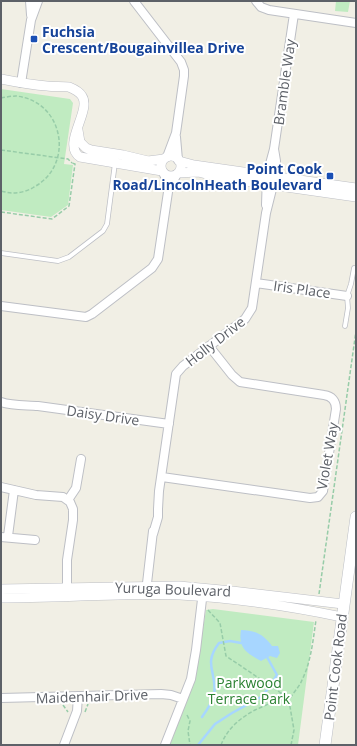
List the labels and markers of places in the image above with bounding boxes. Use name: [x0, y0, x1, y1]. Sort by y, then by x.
place label: Fuchsia Crescent/Bougainvillea Drive: [42, 22, 245, 57]
marker: Fuchsia Crescent/Bougainvillea Drive: [29, 34, 39, 44]
place label: Point Cook Road/LincolnHeath Boulevard: [112, 159, 322, 194]
marker: Point Cook Road/LincolnHeath Boulevard: [325, 171, 335, 181]

